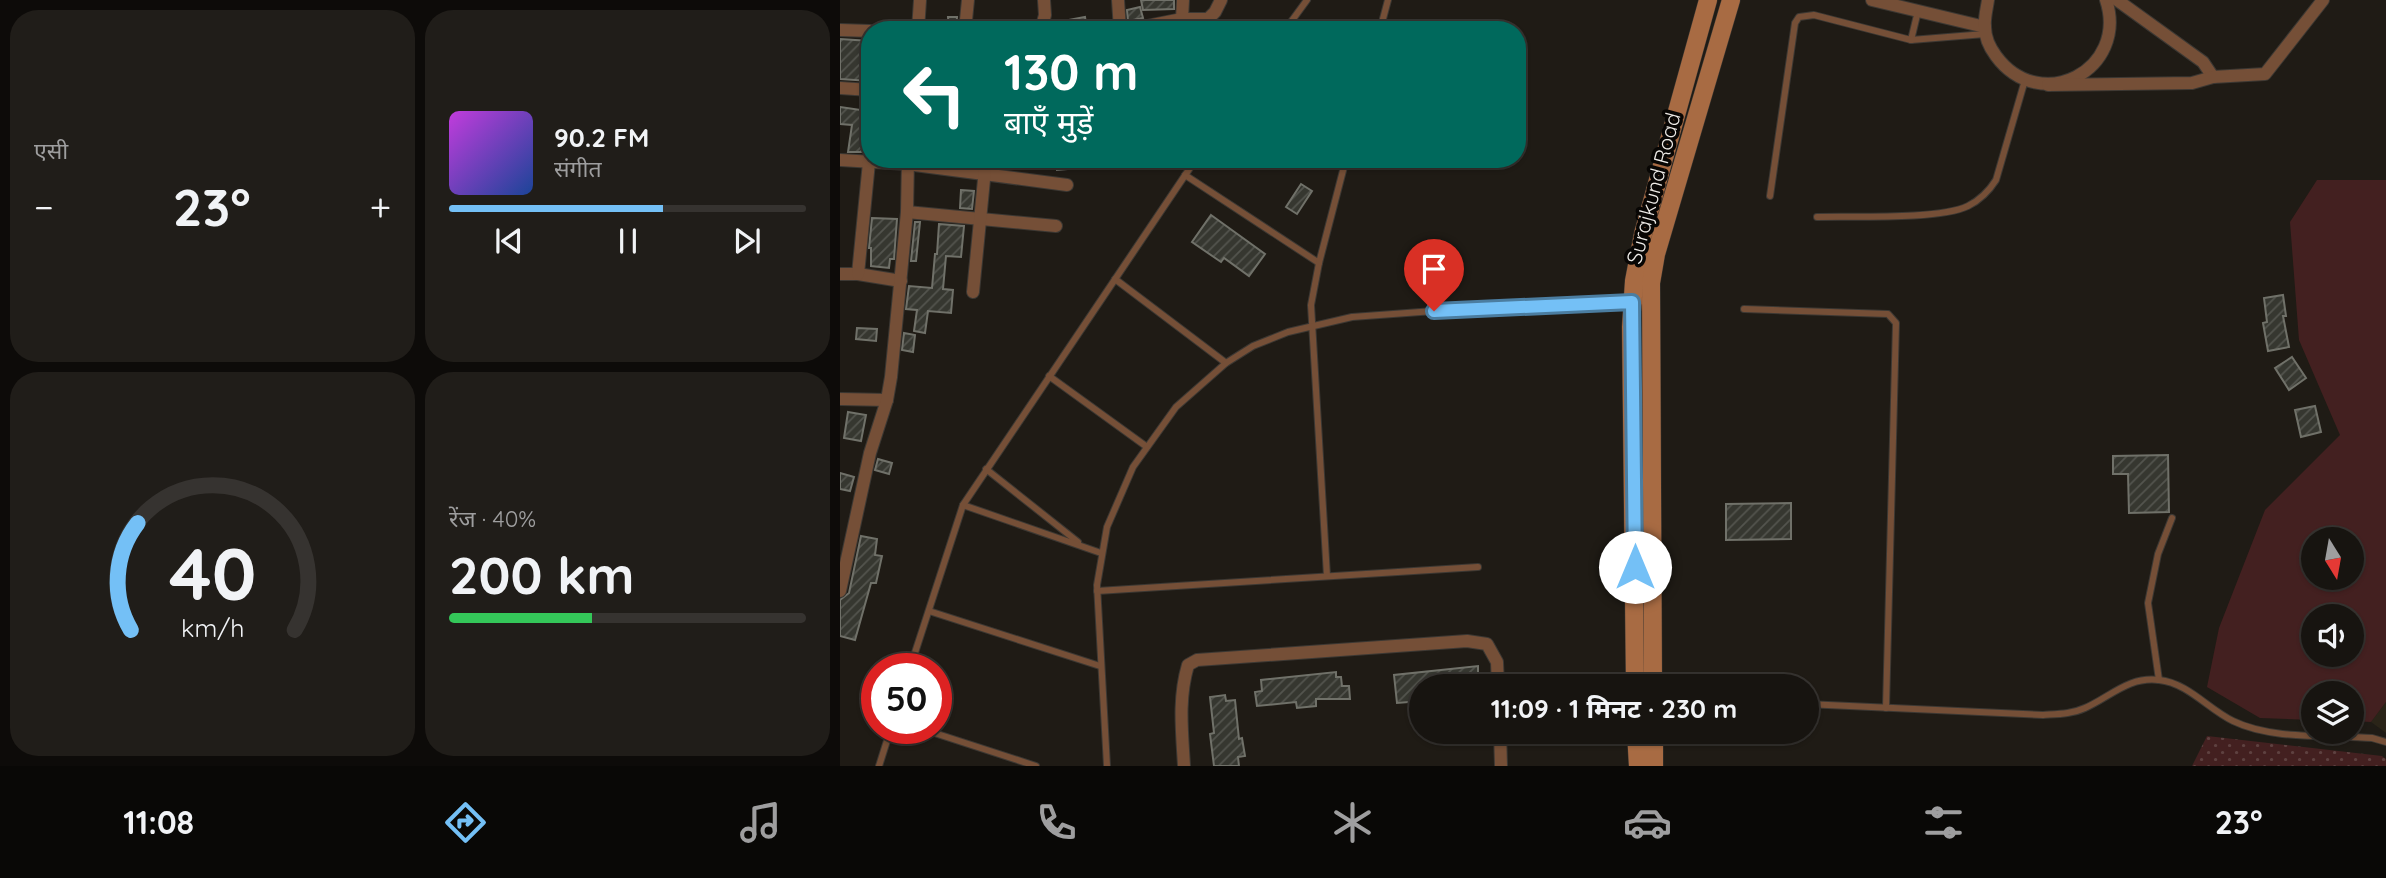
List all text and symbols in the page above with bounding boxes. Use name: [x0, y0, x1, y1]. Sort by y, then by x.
text: 130 m: [1004, 41, 1138, 102]
icon: left: [889, 49, 980, 140]
text: बाएँ मुड़ें: [1004, 102, 1093, 142]
street label: Surajkund Road: [1620, 109, 1686, 267]
text: 90.2 FM: [554, 121, 649, 154]
text: एसी: [34, 136, 68, 165]
text: संगीत: [554, 154, 602, 183]
text: 23°: [173, 174, 251, 239]
text: −: [34, 183, 54, 231]
text: +: [370, 183, 391, 231]
icon: previous: [490, 222, 528, 260]
icon: pause: [609, 222, 647, 260]
icon: next: [728, 222, 766, 260]
pin: [1404, 239, 1464, 311]
icon: arrive: [1415, 250, 1453, 288]
text: रेंज · 40%: [449, 504, 536, 533]
text: 40: [169, 527, 256, 618]
north arrow: [2301, 527, 2364, 590]
map controls: [2301, 527, 2364, 744]
position arrow: [1598, 530, 1672, 604]
text: 200 km: [449, 542, 635, 607]
button: sound: [2301, 604, 2364, 667]
text: km/h: [181, 612, 244, 643]
speed limit sign: 50: [861, 653, 952, 744]
button: layers: [2301, 681, 2364, 744]
text: 11:09 · 1 मिनट · 230 m: [1491, 692, 1737, 725]
icon: directions: [441, 798, 490, 847]
icon: music: [736, 798, 785, 847]
icon: phone: [1032, 798, 1081, 847]
icon: climate: [1328, 798, 1377, 847]
icon: car: [1623, 798, 1672, 847]
icon: filters: [1919, 798, 1968, 847]
text: 11:08: [123, 802, 194, 842]
text: 23°: [2215, 802, 2263, 842]

